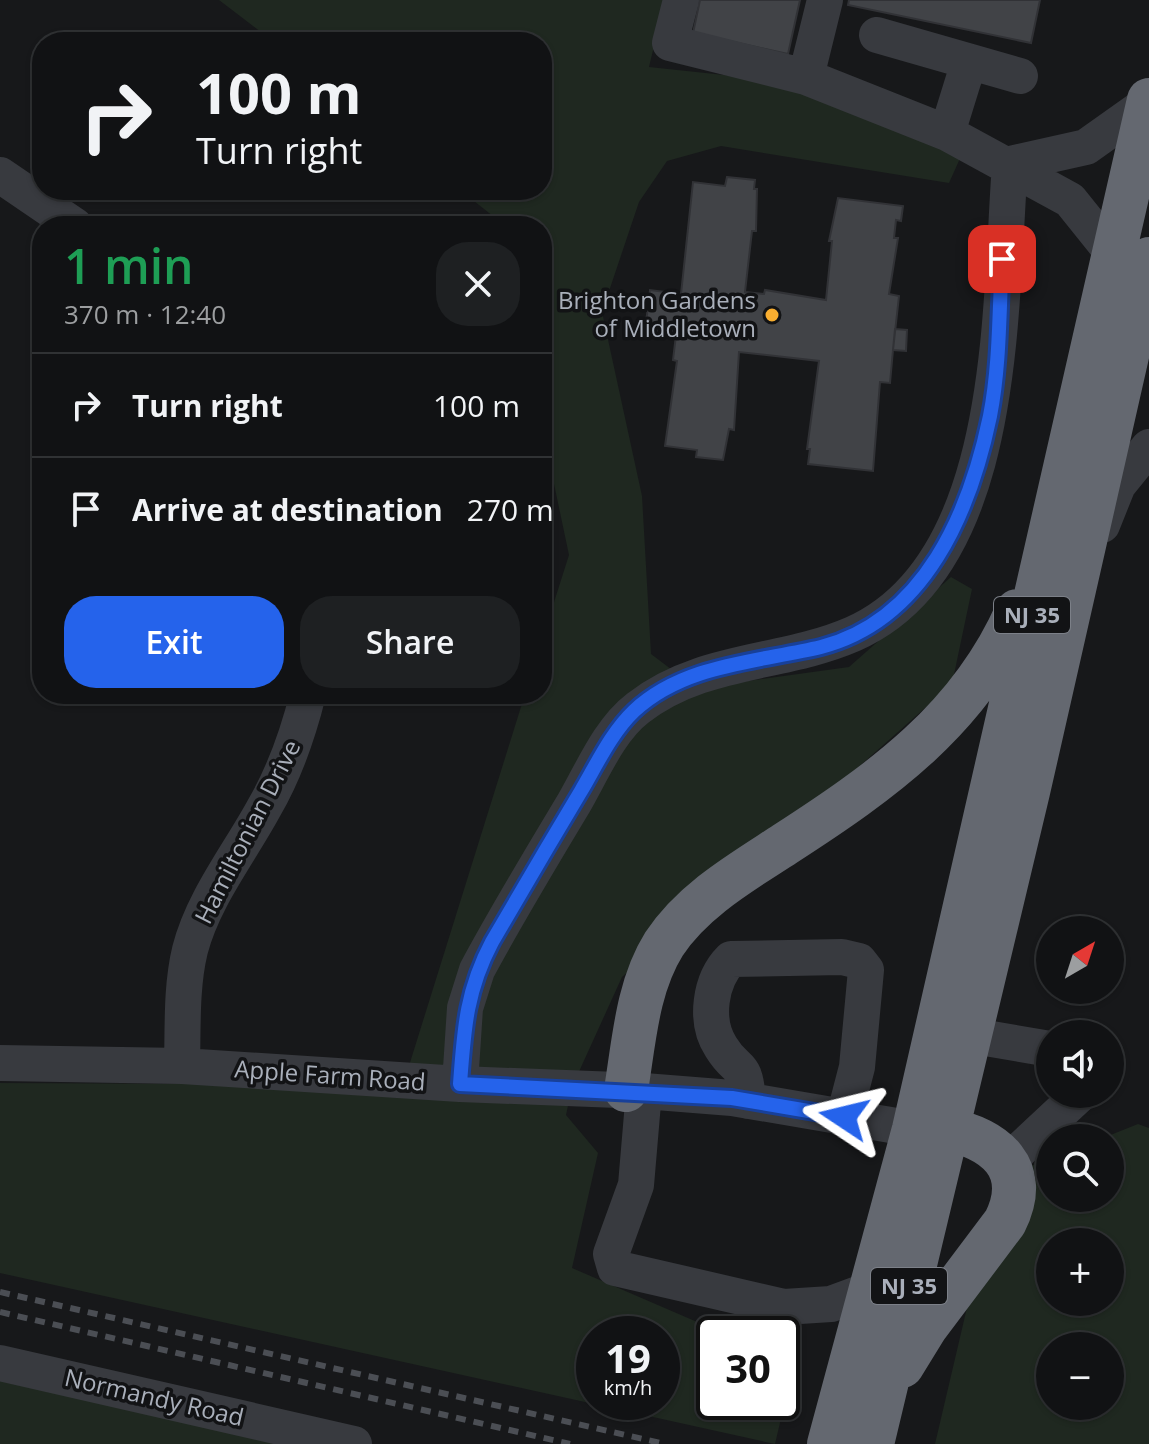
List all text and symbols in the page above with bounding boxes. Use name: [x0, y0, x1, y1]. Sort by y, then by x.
text: 100 m: [196, 54, 362, 130]
icon: right: [64, 64, 168, 168]
text: Turn right: [196, 126, 362, 175]
pin: [968, 225, 1036, 293]
text: 1 min: [64, 233, 194, 298]
icon: arrive: [980, 237, 1024, 281]
button: close: [436, 242, 520, 326]
place label: Brighton Gardens of Middletown: [558, 283, 756, 344]
text: 370 m · 12:40: [64, 296, 226, 332]
marker: Brighton Gardens of Middletown: [763, 306, 781, 324]
icon: right: [64, 383, 108, 427]
text: Turn right: [132, 385, 283, 426]
text: 100 m: [433, 385, 520, 426]
icon: arrive: [64, 487, 108, 531]
text: Arrive at destination: [132, 489, 443, 530]
text: 270 m: [467, 489, 554, 530]
button: Exit: [64, 596, 284, 688]
button: Share: [300, 596, 520, 688]
road number: NJ 35: [994, 597, 1070, 633]
street label: Hamiltonian Drive: [186, 734, 307, 929]
north arrow: [1036, 916, 1124, 1004]
map controls: [1036, 916, 1124, 1420]
button: sound: [1036, 1020, 1124, 1108]
street label: Apple Farm Road: [233, 1051, 427, 1098]
position arrow: [802, 1075, 886, 1159]
button: search: [1036, 1124, 1124, 1212]
button: +: [1036, 1228, 1124, 1316]
road number: NJ 35: [871, 1268, 947, 1304]
speed limit sign: 30: [696, 1316, 800, 1420]
text: 19: [605, 1330, 651, 1385]
button: −: [1036, 1332, 1124, 1420]
street label: Normandy Road: [62, 1360, 247, 1433]
text: km/h: [604, 1374, 652, 1401]

